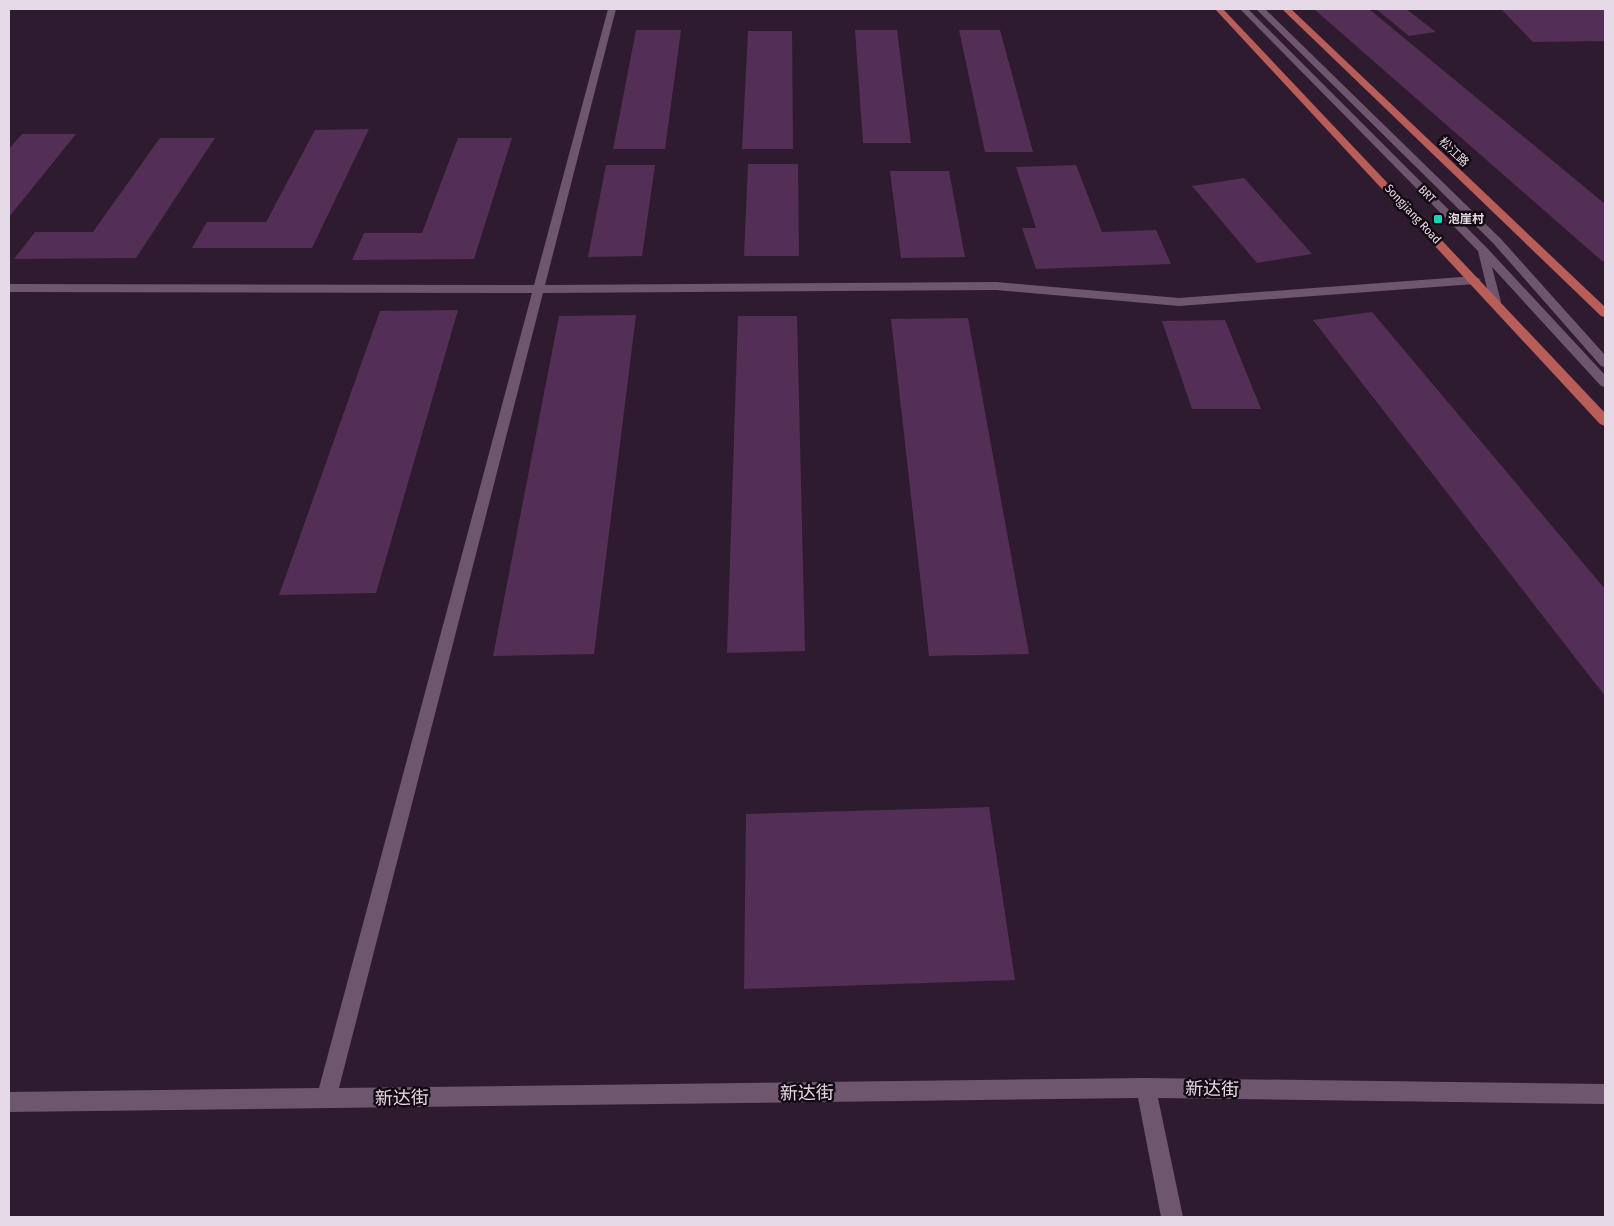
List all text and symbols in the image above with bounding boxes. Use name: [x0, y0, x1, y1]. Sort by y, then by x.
street label: 松江路: [1436, 134, 1472, 170]
street label: Songjiang Road: [1382, 181, 1444, 247]
street label: BRT: [1416, 183, 1439, 206]
place label: 泡崖村: [1448, 212, 1484, 226]
marker: 泡崖村: [1432, 213, 1444, 225]
street label: 新达街: [1185, 1078, 1239, 1100]
street label: 新达街: [780, 1082, 834, 1104]
street label: 新达街: [375, 1087, 429, 1109]

